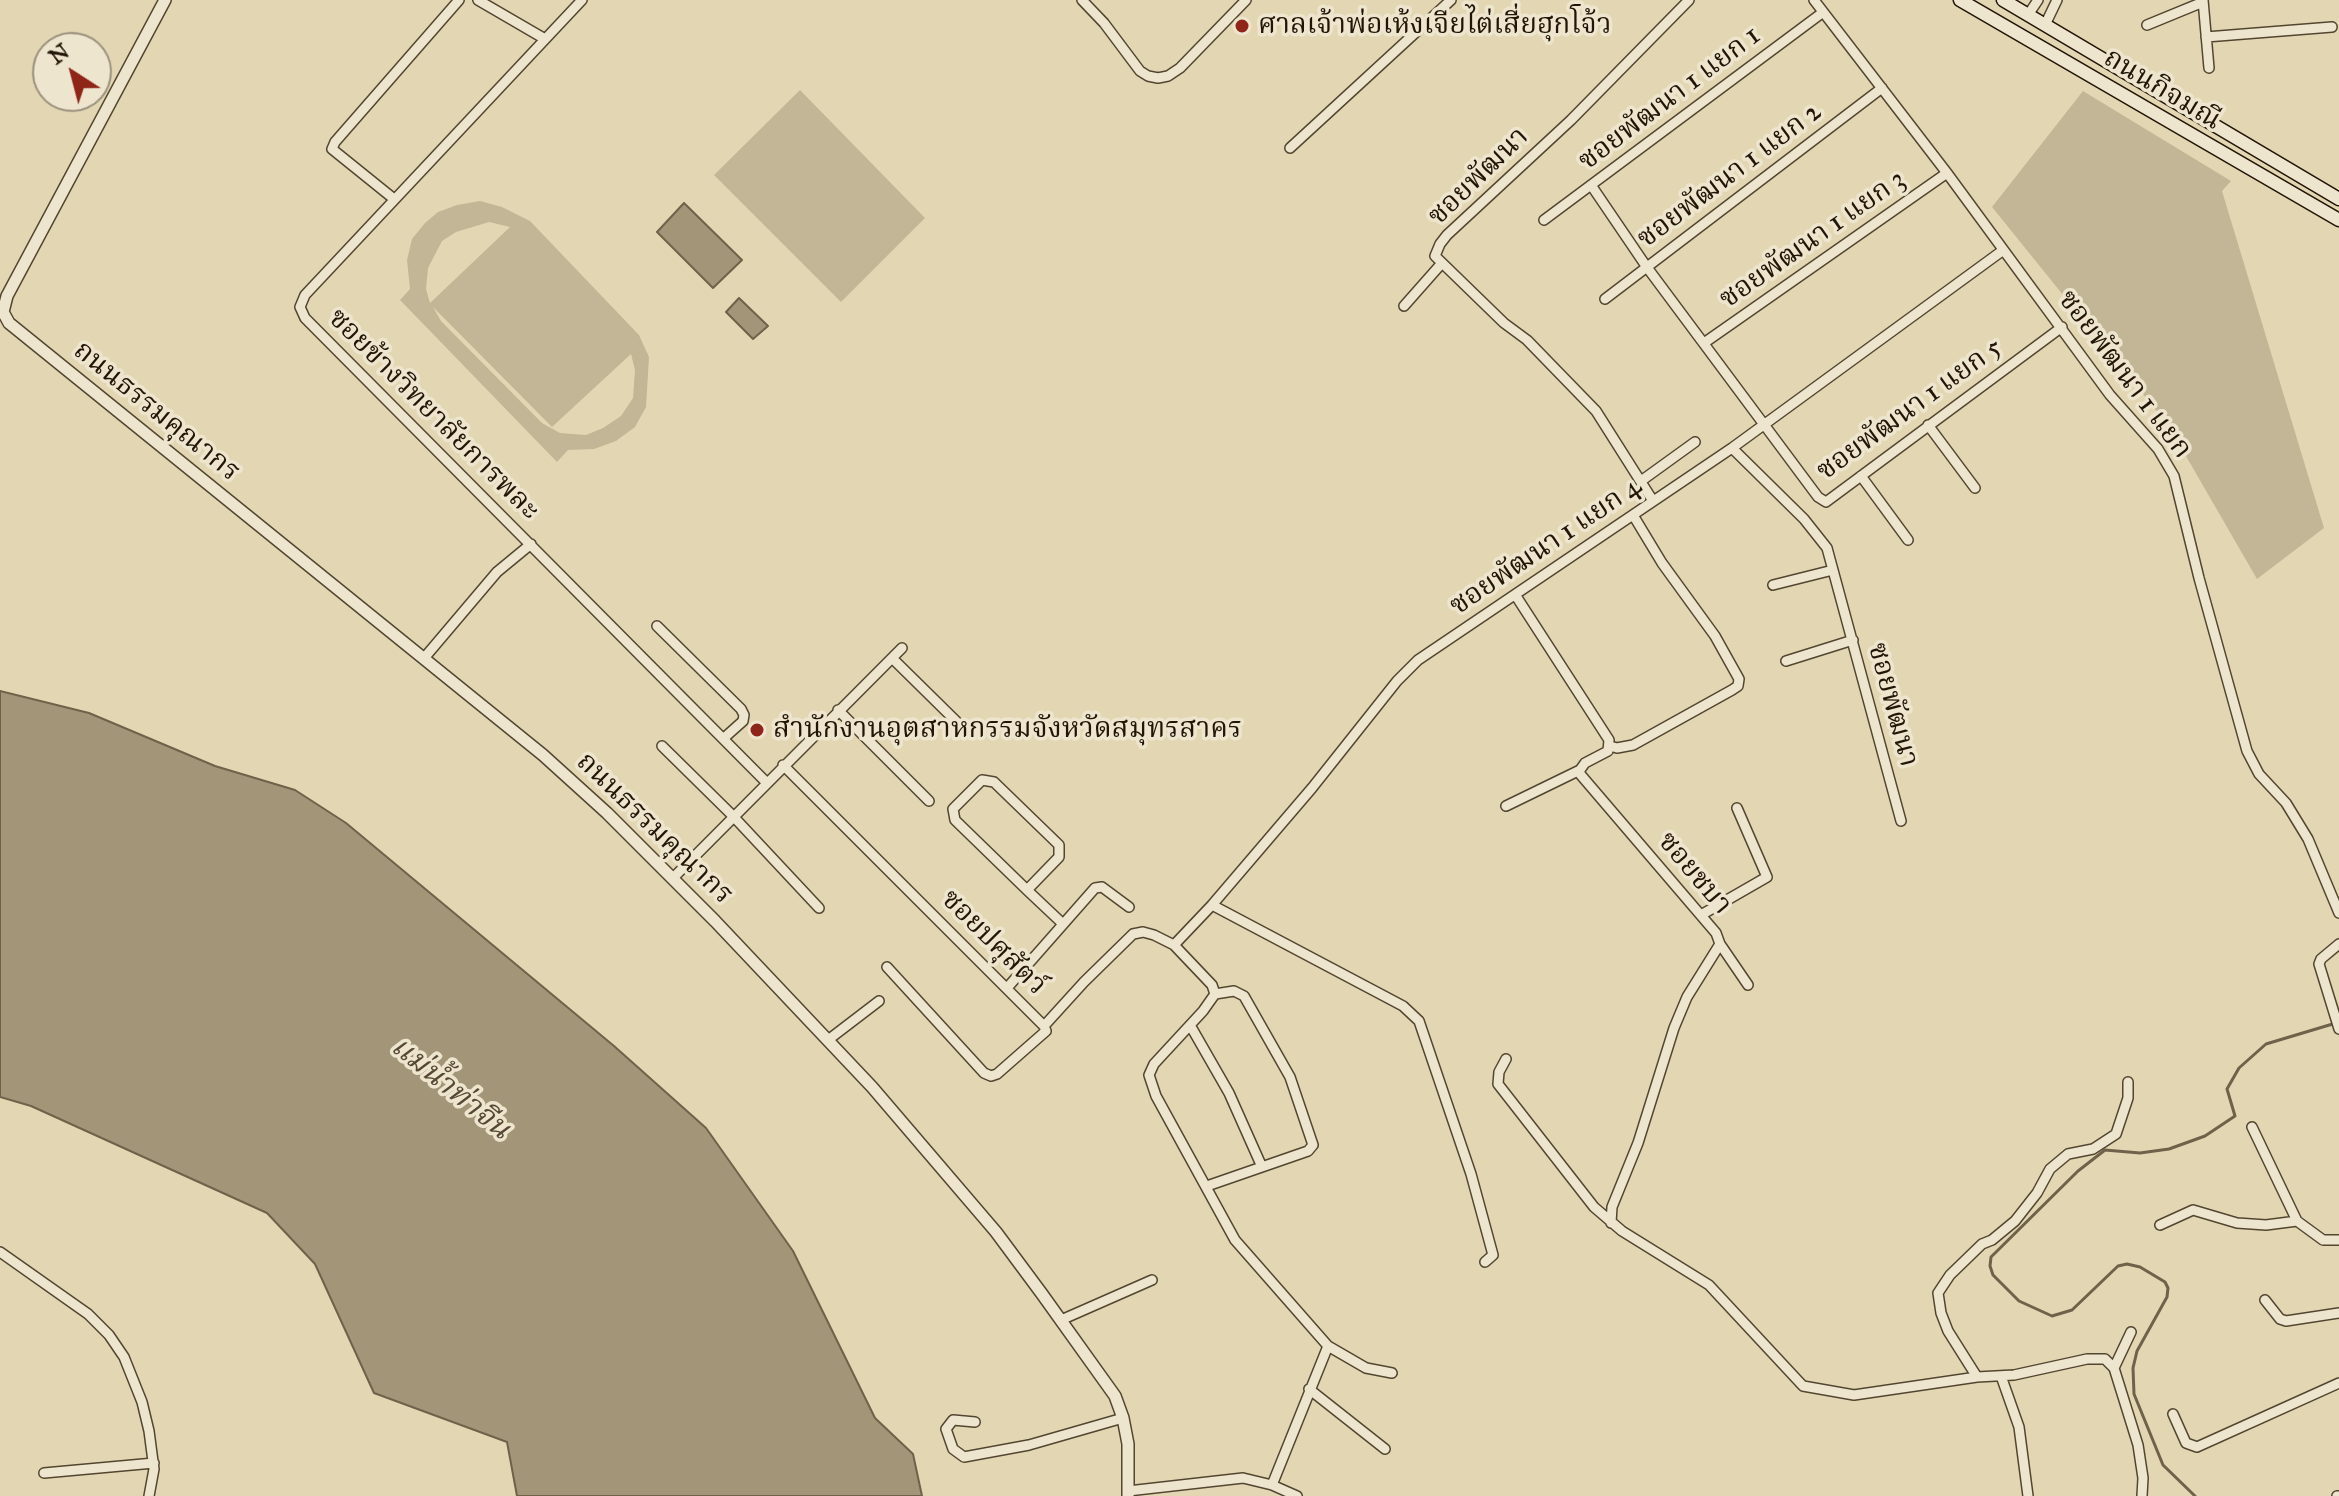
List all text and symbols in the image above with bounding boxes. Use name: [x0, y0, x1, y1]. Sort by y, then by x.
place label: ศาลเจ้าพ่อเห้งเจียไต่เสี่ยฮุกโจ้ว: [1258, 9, 1611, 43]
marker: ศาลเจ้าพ่อเห้งเจียไต่เสี่ยฮุกโจ้ว: [1233, 17, 1251, 35]
street label: ซอยพัฒนา 1 แยก 1: [1572, 20, 1768, 178]
north arrow: [32, 32, 112, 112]
text: N: [43, 37, 74, 70]
street label: ถนนกิจมณี: [2097, 42, 2227, 138]
street label: ซอยพัฒนา 1 แยก 2: [1631, 96, 1829, 256]
street label: ซอยพัฒนา: [1422, 121, 1536, 233]
street label: ซอยพัฒนา 1 แยก 3: [1714, 163, 1912, 317]
street label: ซอยพัฒนา 1 แยก: [2050, 284, 2198, 466]
street label: ซอยข้างวิทยาลัยการพละ: [320, 302, 546, 528]
street label: ซอยพัฒนา 1 แยก 5: [1811, 331, 2009, 489]
street label: ถนนธรรมคุณากร: [66, 335, 246, 489]
street label: ซอยพัฒนา 1 แยก 4: [1444, 471, 1648, 623]
street label: ซอยพัฒนา: [1859, 639, 1925, 771]
place label: สำนักงานอุตสาหกรรมจังหวัดสมุทรสาคร: [773, 713, 1242, 747]
marker: สำนักงานอุตสาหกรรมจังหวัดสมุทรสาคร: [748, 721, 766, 739]
street label: ถนนธรรมคุณากร: [569, 746, 739, 912]
street label: ซอยชบา: [1650, 826, 1738, 922]
street label: ซอยปศุสัตว์: [933, 883, 1053, 1003]
water label: แม่น้ำท่าจีน: [383, 1030, 517, 1148]

